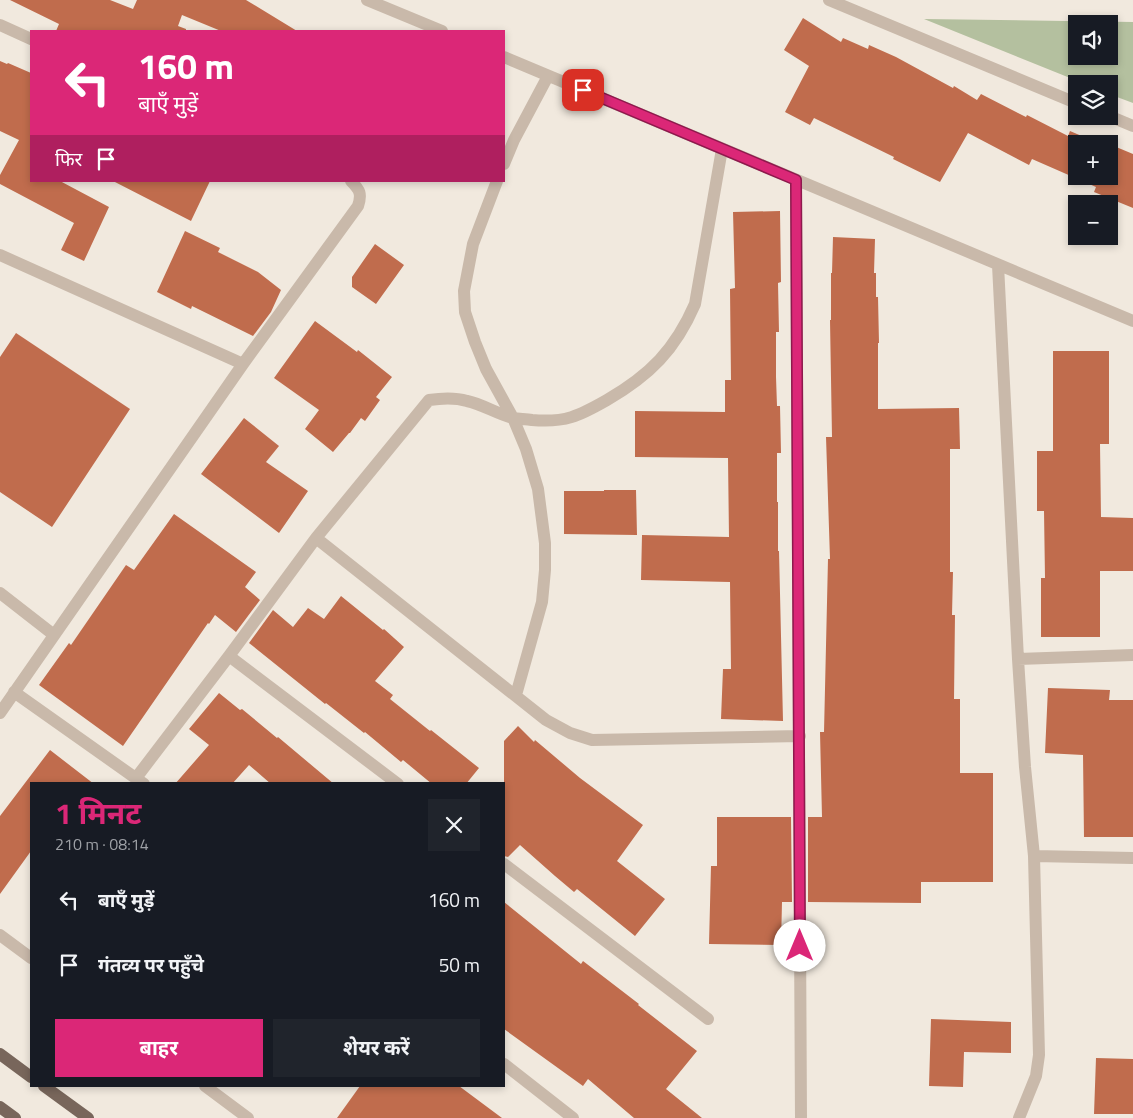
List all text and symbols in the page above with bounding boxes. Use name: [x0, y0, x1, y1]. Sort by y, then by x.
map controls: [1068, 15, 1118, 245]
button: sound: [1068, 15, 1118, 65]
text: 160 m: [138, 39, 234, 93]
icon: left: [55, 50, 120, 115]
pin: [562, 69, 604, 111]
button: layers: [1068, 75, 1118, 125]
icon: arrive: [569, 76, 597, 104]
text: बाएँ मुड़ें: [138, 87, 198, 121]
button: +: [1068, 135, 1118, 185]
text: फिर: [55, 144, 82, 173]
icon: arrive: [92, 145, 120, 173]
button: −: [1068, 195, 1118, 245]
text: 1 मिनट: [55, 790, 141, 836]
button: close: [428, 799, 480, 851]
text: 210 m · 08:14: [55, 832, 149, 856]
text: बाएँ मुड़ें: [98, 885, 154, 914]
text: 160 m: [428, 885, 480, 914]
icon: left: [55, 886, 83, 914]
position arrow: [773, 919, 825, 971]
text: गंतव्य पर पहुँचे: [98, 950, 204, 979]
text: 50 m: [439, 950, 480, 979]
icon: arrive: [55, 951, 83, 979]
button: बाहर: [55, 1019, 263, 1077]
button: शेयर करें: [273, 1019, 480, 1077]

